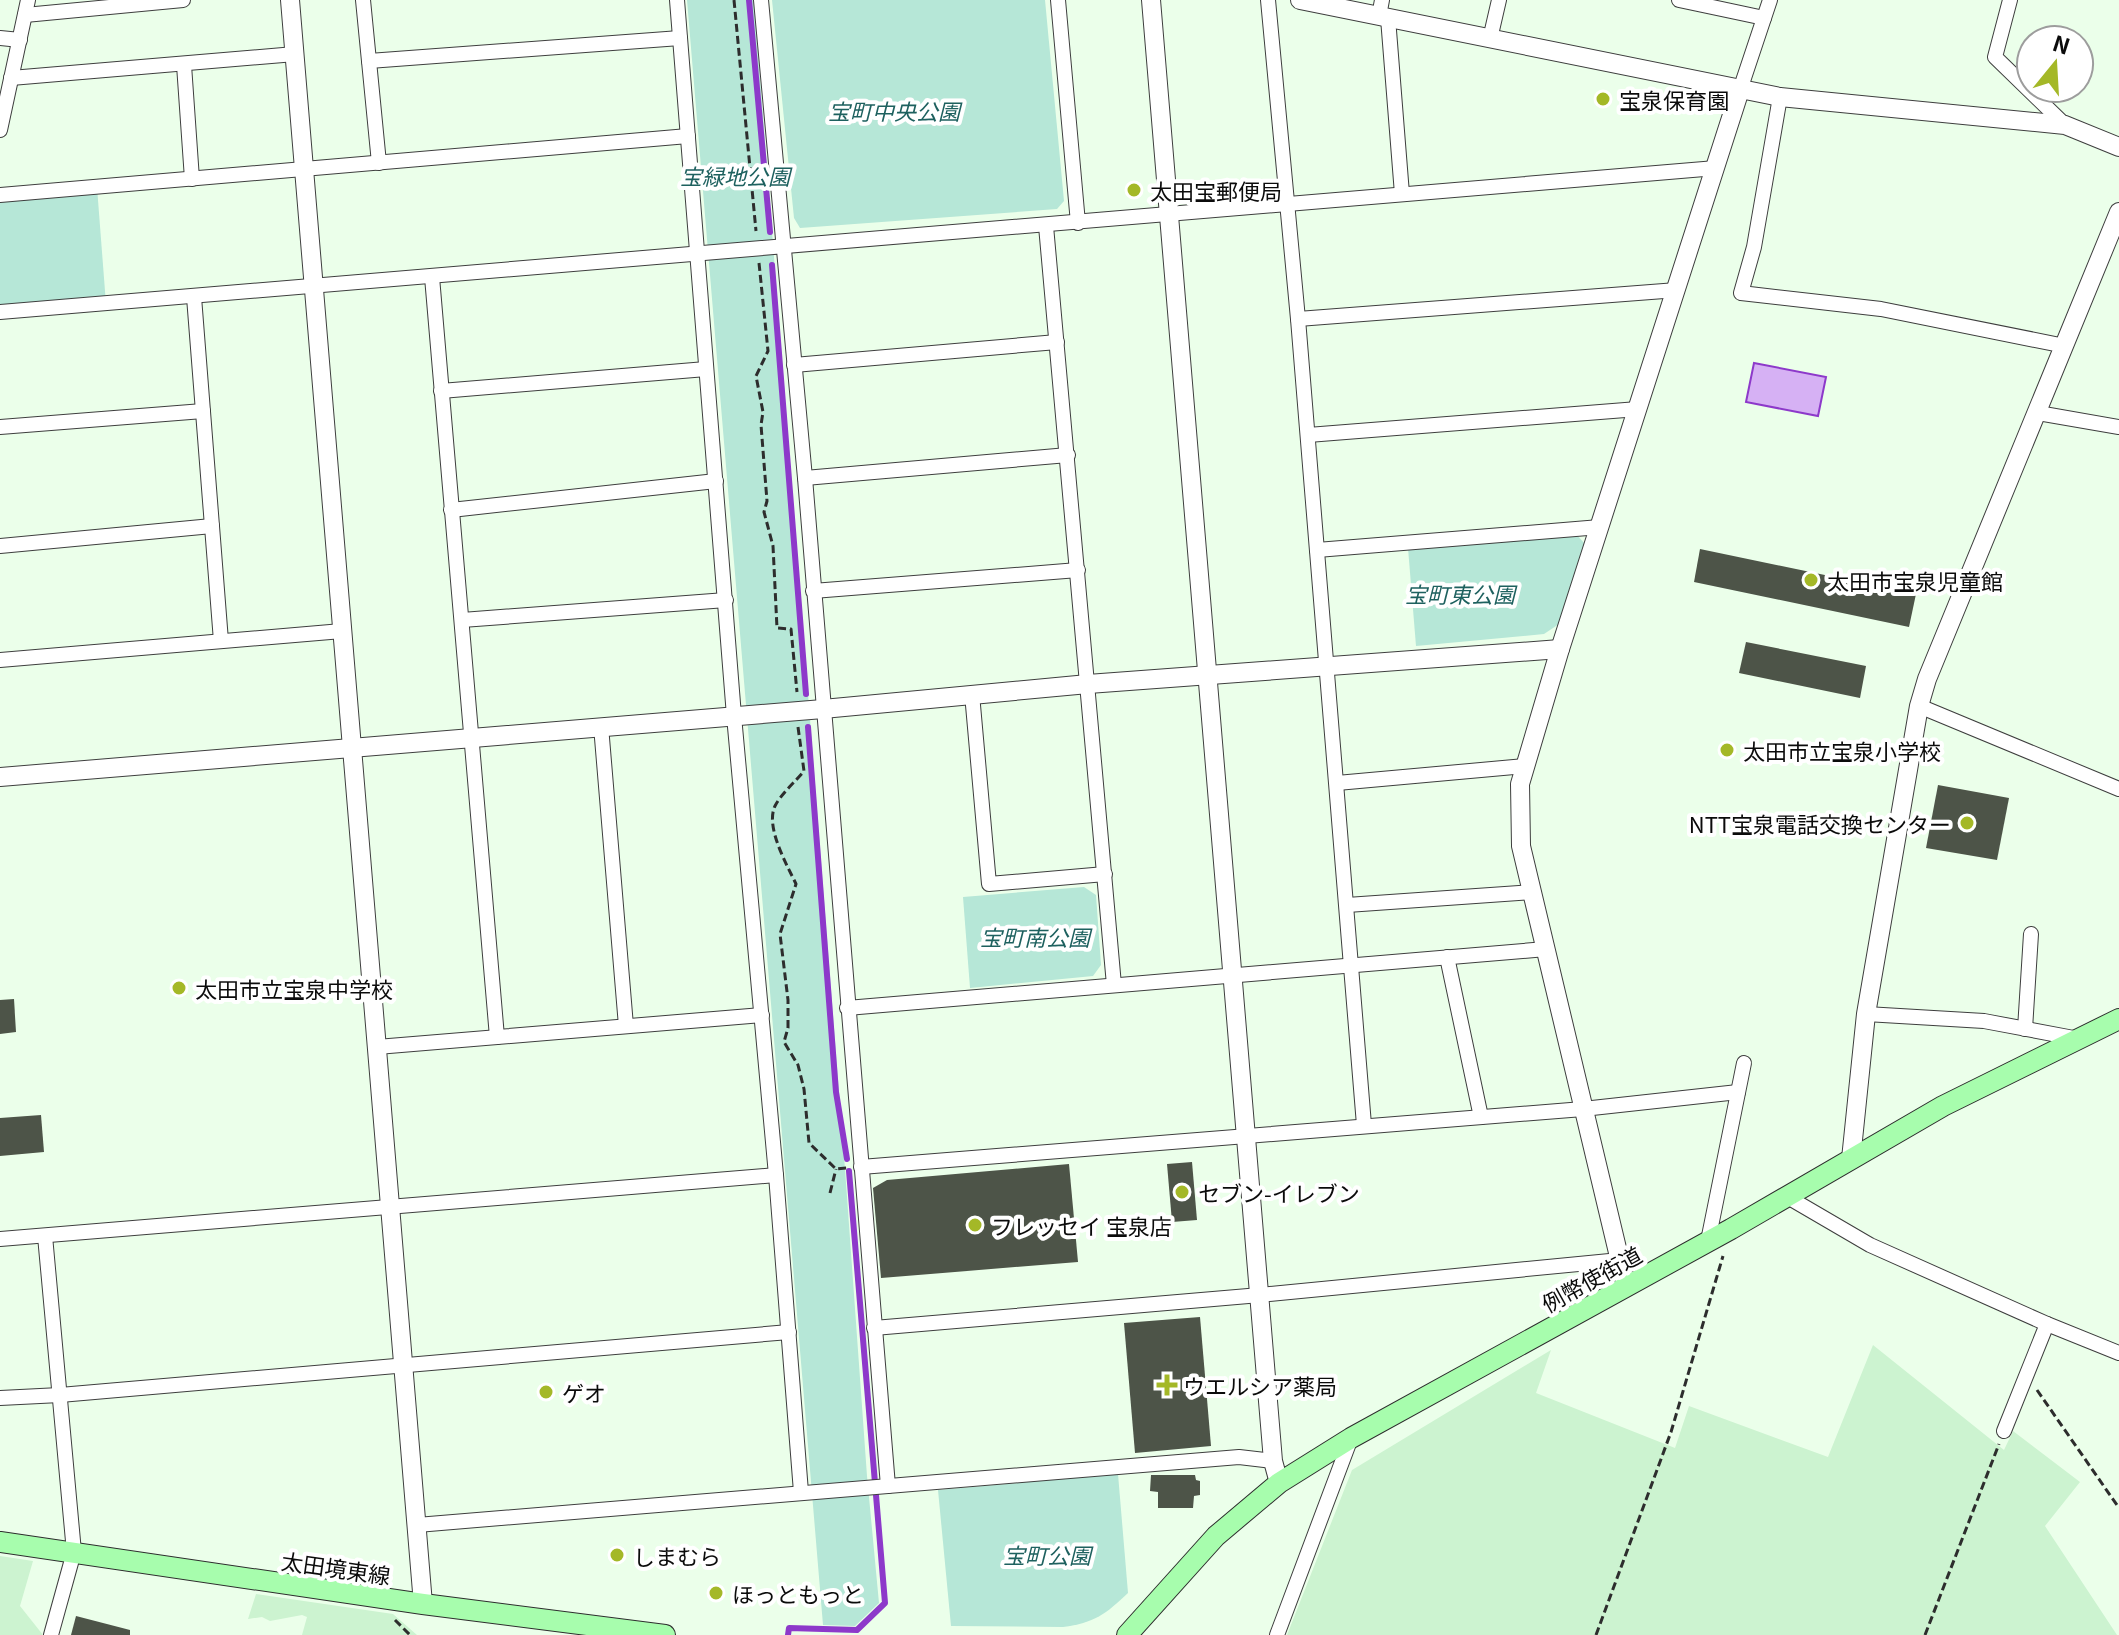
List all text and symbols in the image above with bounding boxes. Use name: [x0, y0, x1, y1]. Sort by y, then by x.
north arrow: [2015, 24, 2095, 104]
text: N: [2049, 25, 2075, 61]
place label: 宝泉保育園: [1619, 83, 1729, 115]
marker: 宝泉保育園: [1594, 90, 1612, 108]
park label: 宝町中央公園: [828, 94, 963, 126]
park label: 宝緑地公園: [680, 159, 793, 191]
place label: 太田宝郵便局: [1150, 174, 1282, 206]
marker: 太田宝郵便局: [1125, 181, 1143, 199]
place label: 太田市宝泉児童館: [1827, 564, 2003, 596]
marker: 太田市宝泉児童館: [1802, 571, 1820, 589]
park label: 宝町東公園: [1405, 577, 1518, 609]
place label: 太田市立宝泉小学校: [1743, 734, 1941, 766]
marker: 太田市立宝泉小学校: [1718, 741, 1736, 759]
place label: NTT宝泉電話交換センター: [1689, 807, 1951, 839]
marker: NTT宝泉電話交換センター: [1958, 814, 1976, 832]
park label: 宝町南公園: [980, 920, 1093, 952]
place label: 太田市立宝泉中学校: [195, 972, 393, 1004]
marker: 太田市立宝泉中学校: [170, 979, 188, 997]
place label: セブン-イレブン: [1198, 1176, 1360, 1208]
marker: セブン-イレブン: [1173, 1183, 1191, 1201]
place label: フレッセイ 宝泉店: [991, 1209, 1172, 1241]
marker: フレッセイ 宝泉店: [966, 1216, 984, 1234]
street label: 例幣使街道: [1535, 1237, 1647, 1319]
place label: ウエルシア薬局: [1183, 1369, 1337, 1401]
place label: ゲオ: [562, 1376, 606, 1408]
marker: ウエルシア薬局: [1158, 1376, 1176, 1394]
marker: ゲオ: [537, 1383, 555, 1401]
park label: 宝町公園: [1003, 1538, 1094, 1570]
place label: しまむら: [633, 1539, 721, 1571]
street label: 太田境東線: [279, 1544, 393, 1590]
marker: しまむら: [608, 1546, 626, 1564]
place label: ほっともっと: [732, 1577, 864, 1609]
marker: ほっともっと: [707, 1584, 725, 1602]

